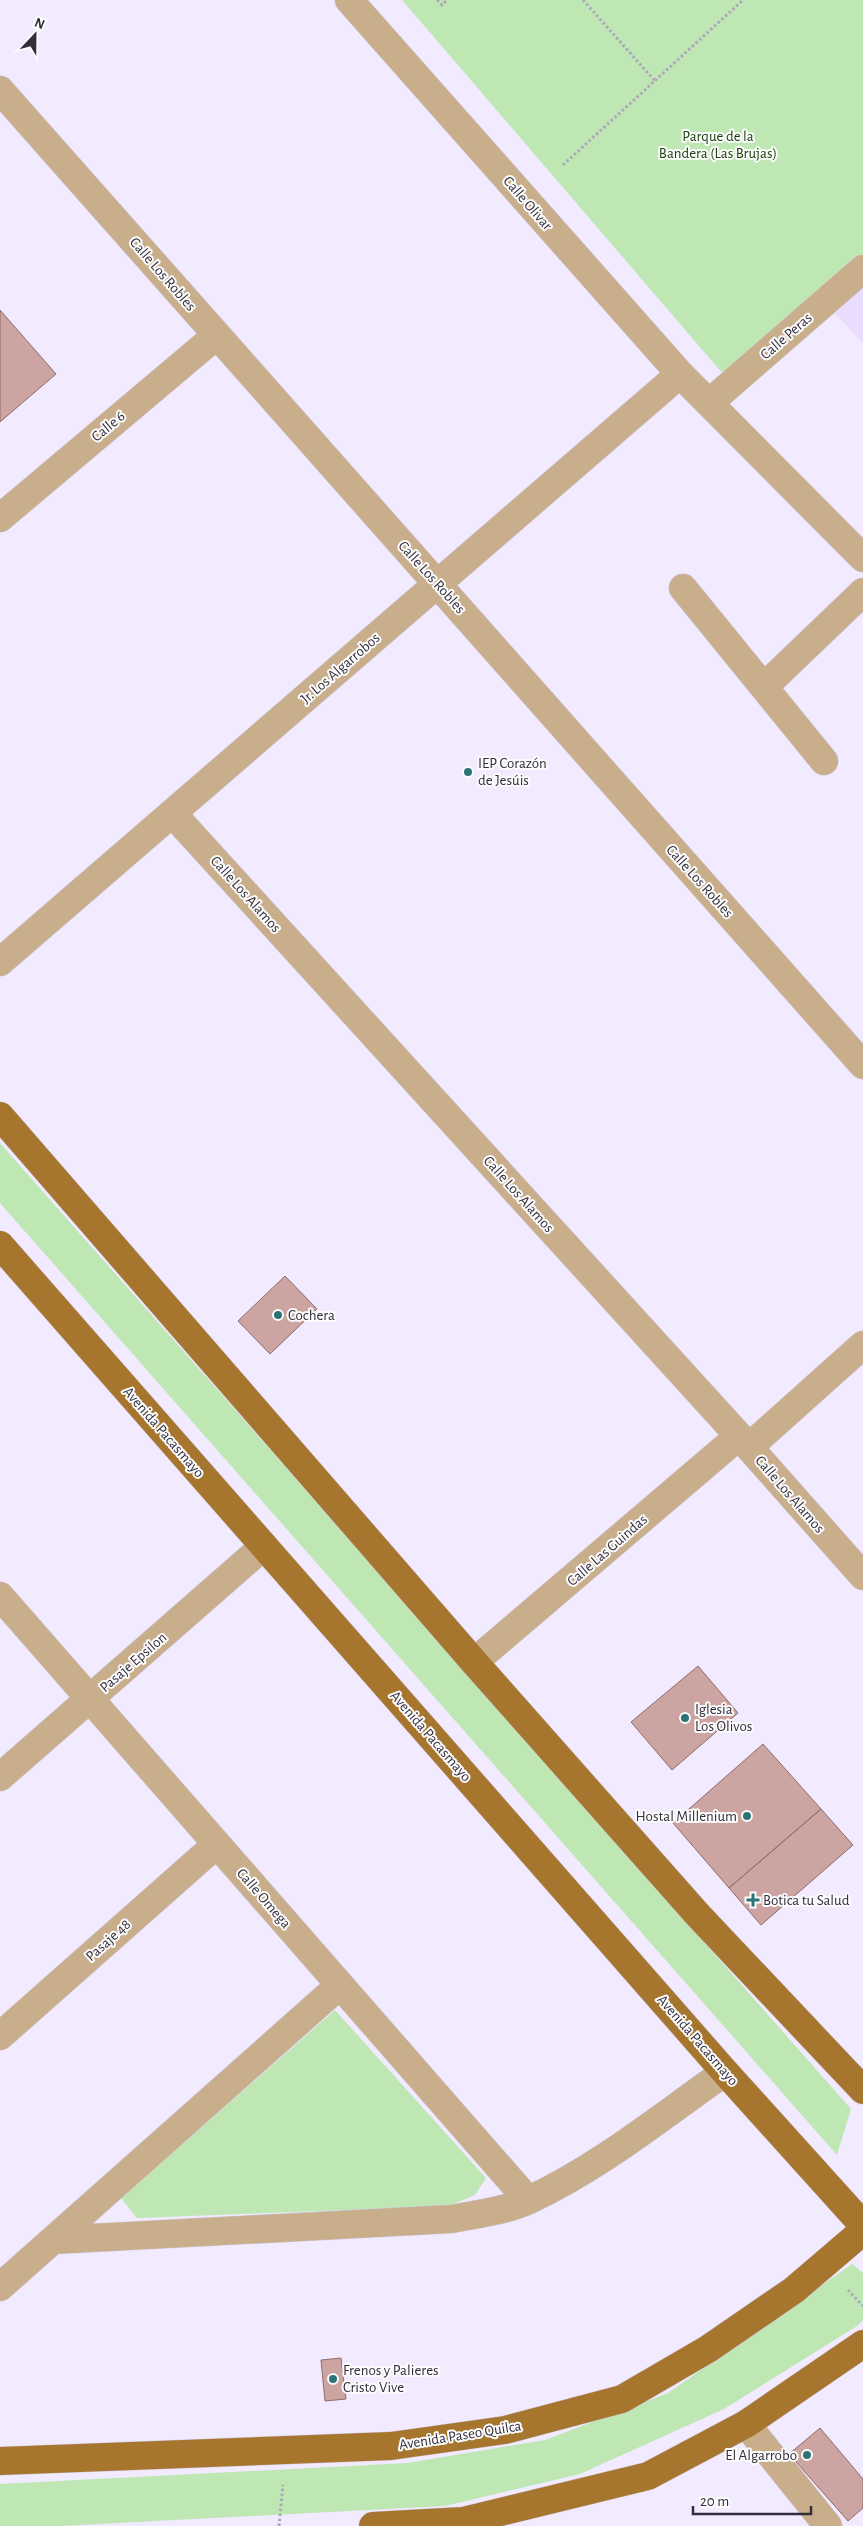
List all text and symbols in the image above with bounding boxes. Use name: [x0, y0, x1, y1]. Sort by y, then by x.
north arrow: [10, 10, 60, 60]
text: N: [32, 16, 47, 32]
park label: Parque de la Bandera (Las Brujas): [659, 129, 777, 161]
street label: Calle Olivar: [500, 173, 555, 233]
street label: Calle Los Robles: [127, 235, 198, 314]
street label: Calle Peras: [758, 310, 815, 363]
street label: Calle 6: [89, 408, 128, 445]
street label: Calle Los Robles: [395, 538, 468, 617]
street label: Jr. Los Algarrobos: [298, 630, 383, 707]
place label: IEP Corazón de Jesúis: [478, 756, 547, 788]
marker: IEP Corazón de Jesúis: [462, 766, 474, 778]
street label: Calle Los Robles: [663, 842, 736, 921]
street label: Calle Los Alamos: [208, 853, 284, 935]
street label: Calle Los Alamos: [481, 1153, 557, 1235]
place label: Cochera: [288, 1308, 335, 1323]
marker: Cochera: [272, 1309, 284, 1321]
street label: Avenida Pacasmayo: [120, 1384, 207, 1481]
street label: Calle Los Alamos: [752, 1453, 827, 1536]
street label: Calle Las Guindas: [564, 1512, 650, 1589]
street label: Pasaje Epsilon: [97, 1630, 170, 1695]
street label: Avenida Pacasmayo: [387, 1688, 474, 1785]
place label: Iglesia Los Olivos: [695, 1702, 752, 1734]
marker: Iglesia Los Olivos: [679, 1712, 691, 1724]
place label: Hostal Millenium: [636, 1809, 737, 1824]
marker: Hostal Millenium: [741, 1810, 753, 1822]
street label: Calle Omega: [234, 1866, 294, 1931]
place label: Botica tu Salud: [763, 1893, 850, 1908]
marker: Botica tu Salud: [747, 1894, 759, 1906]
street label: Pasaje 48: [83, 1917, 134, 1964]
street label: Avenida Pacasmayo: [654, 1992, 741, 2089]
place label: Frenos y Palieres Cristo Vive: [343, 2363, 439, 2395]
marker: Frenos y Palieres Cristo Vive: [327, 2373, 339, 2385]
street label: Avenida Paseo Quilca: [398, 2418, 522, 2453]
place label: El Algarrobo: [725, 2448, 797, 2463]
marker: El Algarrobo: [801, 2449, 813, 2461]
scale bar: [693, 2484, 810, 2516]
text: 20 m: [700, 2494, 729, 2509]

